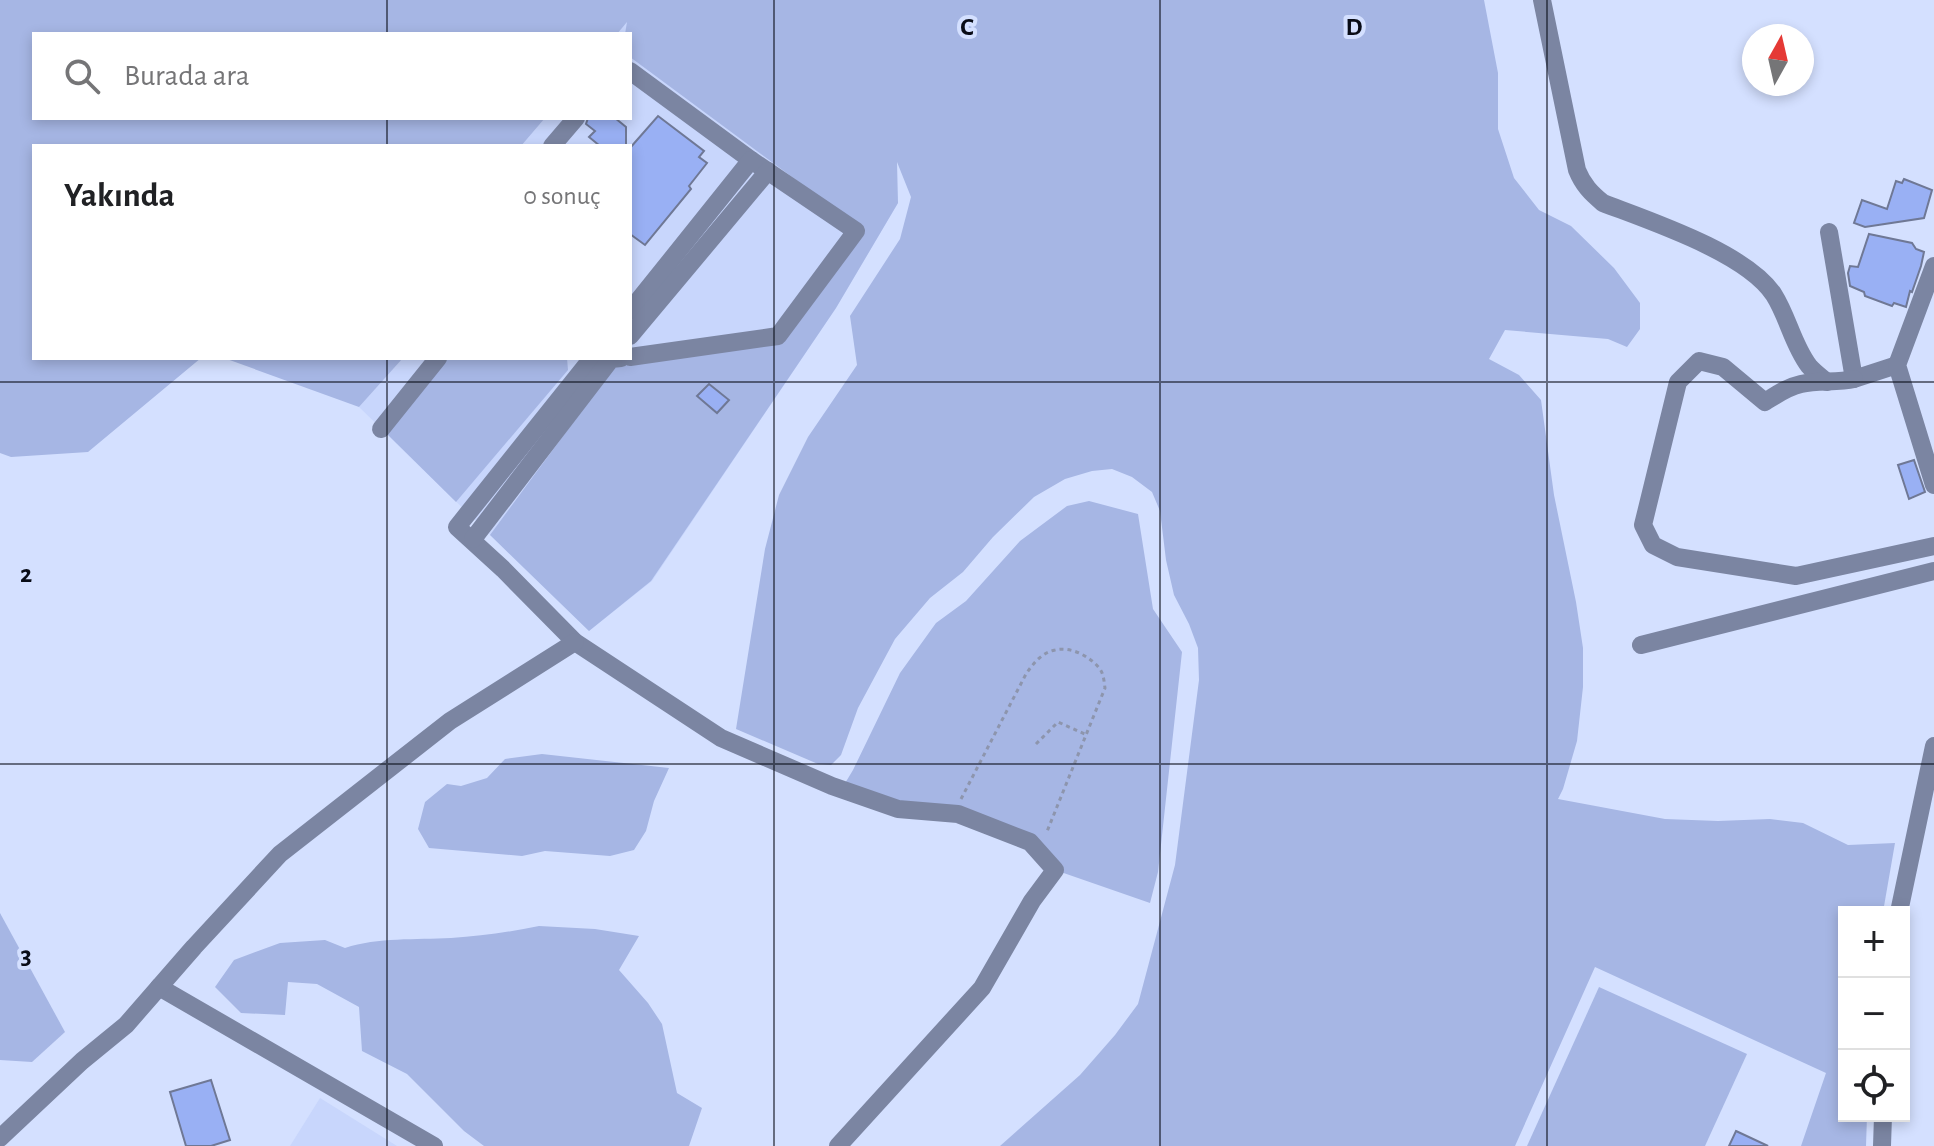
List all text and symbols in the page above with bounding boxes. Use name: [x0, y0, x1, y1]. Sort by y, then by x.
text: C: [960, 14, 974, 40]
text: D: [1345, 14, 1363, 40]
north arrow: [1742, 24, 1814, 96]
search box: [32, 32, 632, 120]
icon: search: [60, 54, 104, 98]
text: Burada ara: [124, 61, 250, 91]
text: Yakında: [64, 179, 175, 213]
text: 0 sonuç: [523, 183, 600, 209]
text: 2: [20, 561, 32, 587]
map controls: [1838, 906, 1910, 1122]
button: +: [1838, 906, 1910, 978]
text: 3: [20, 943, 32, 969]
button: −: [1838, 978, 1910, 1050]
button: locate: [1838, 1050, 1910, 1122]

